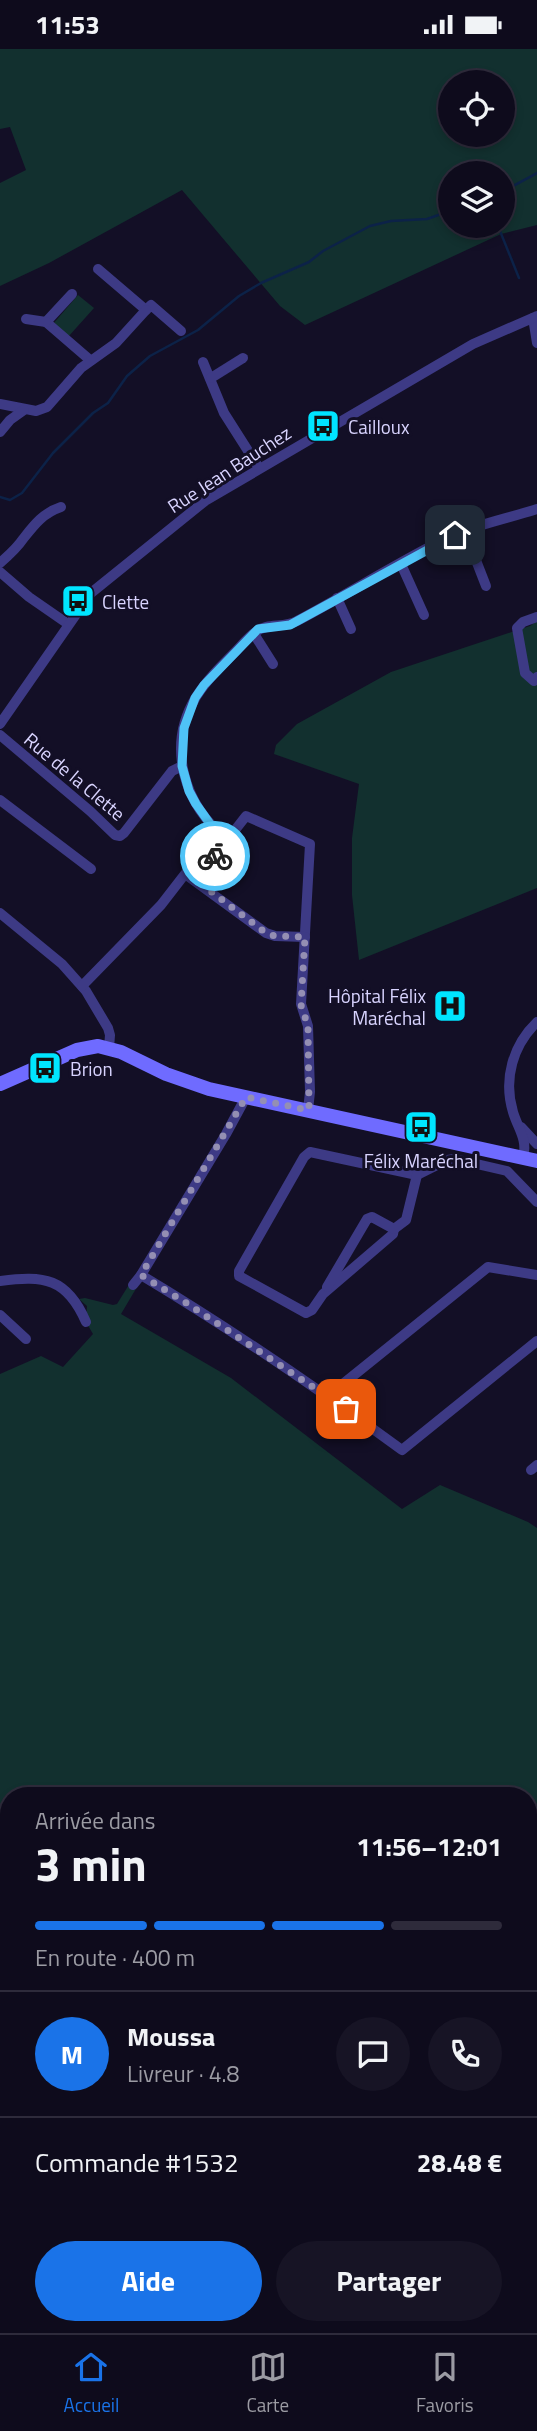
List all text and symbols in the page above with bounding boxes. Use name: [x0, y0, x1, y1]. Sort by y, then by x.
text: 11:53: [35, 5, 100, 44]
map controls: [438, 70, 515, 238]
button: locate: [438, 70, 515, 147]
button: layers: [438, 161, 515, 238]
bus stop icon: Cailloux: [304, 407, 342, 445]
place label: Cailloux: [348, 412, 410, 441]
street label: Rue Jean Bauchez: [161, 418, 297, 520]
pin: [425, 505, 485, 565]
icon: home: [436, 516, 474, 554]
bus stop icon: Clette: [59, 582, 97, 620]
place label: Clette: [102, 587, 149, 616]
street label: Rue de la Clette: [18, 725, 132, 827]
courier: [180, 821, 250, 891]
icon: bike: [196, 837, 234, 875]
place label: Hôpital Félix Maréchal: [328, 981, 426, 1032]
hospital icon: Hôpital Félix Maréchal: [431, 987, 469, 1025]
bus stop icon: Brion: [26, 1049, 64, 1087]
place label: Brion: [70, 1054, 113, 1083]
bus stop icon: Félix Maréchal: [402, 1108, 440, 1146]
place label: Félix Maréchal: [364, 1146, 478, 1175]
pin: [316, 1379, 376, 1439]
icon: bag: [327, 1390, 365, 1428]
text: Arrivée dans: [35, 1803, 156, 1838]
text: 11:56–12:01: [356, 1827, 502, 1866]
text: 3 min: [35, 1829, 147, 1899]
text: En route · 400 m: [35, 1940, 195, 1975]
text: Moussa: [127, 2017, 215, 2056]
button: chat: [336, 2017, 410, 2091]
button: phone: [428, 2017, 502, 2091]
text: M: [61, 2035, 83, 2074]
text: Livreur · 4.8: [127, 2056, 239, 2091]
text: Commande #1532: [35, 2143, 238, 2182]
text: 28.48 €: [417, 2143, 502, 2182]
button: Aide: [35, 2241, 262, 2321]
button: Partager: [276, 2241, 502, 2321]
tab: Accueil: [64, 2348, 119, 2419]
tab: Carte: [246, 2348, 289, 2419]
tab: Favoris: [416, 2348, 473, 2419]

